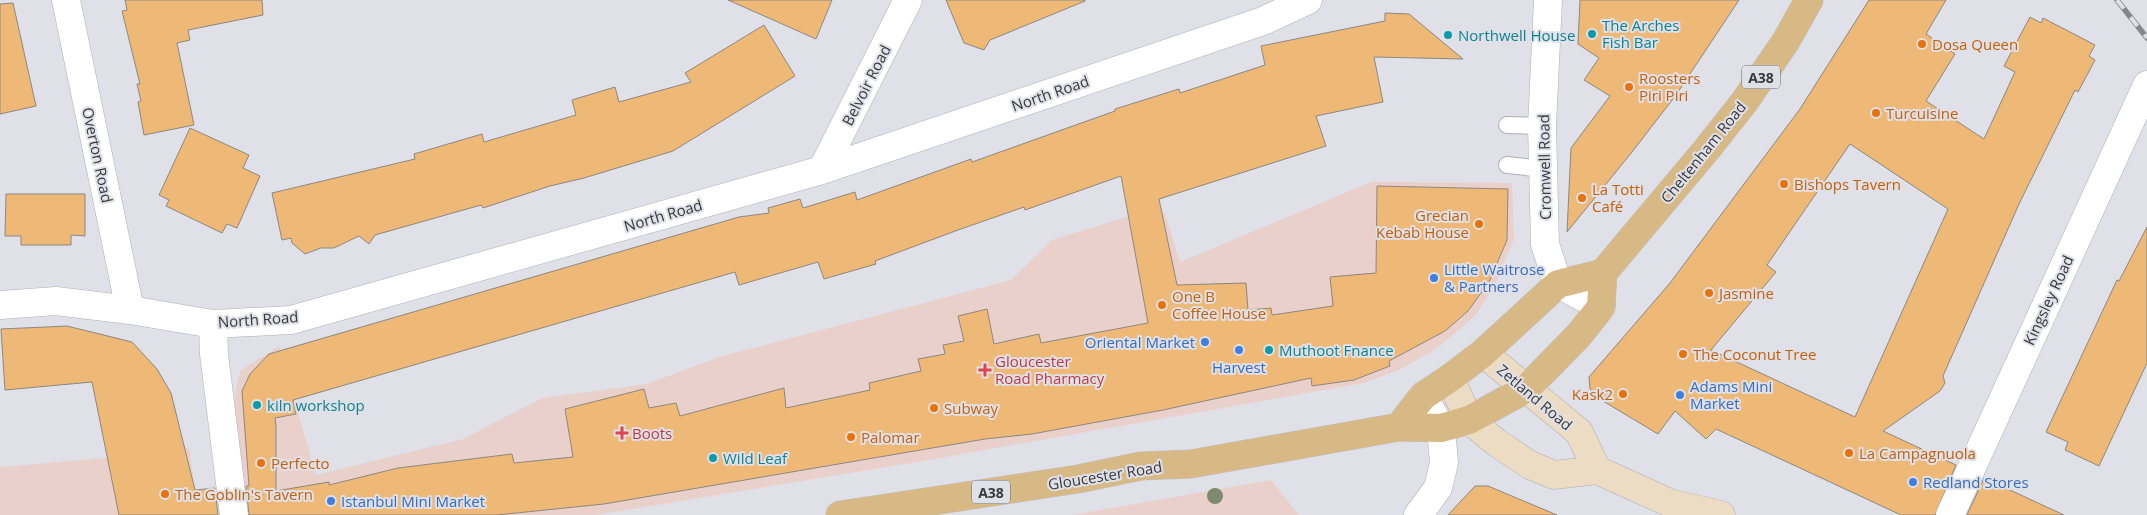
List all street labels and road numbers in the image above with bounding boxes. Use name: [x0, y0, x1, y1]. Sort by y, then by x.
street label: Belvoir Road: [837, 41, 895, 129]
road number: A38: [1742, 66, 1780, 88]
street label: North Road: [1009, 70, 1091, 116]
street label: Cheltenham Road: [1656, 97, 1750, 207]
street label: Overton Road: [78, 105, 118, 205]
street label: Cromwell Road: [1533, 114, 1555, 220]
street label: North Road: [621, 194, 705, 236]
street label: Kingsley Road: [2018, 252, 2078, 348]
street label: North Road: [217, 306, 299, 332]
street label: Zetland Road: [1493, 360, 1577, 434]
street label: Gloucester Road: [1047, 456, 1163, 494]
road number: A38: [972, 481, 1010, 504]

